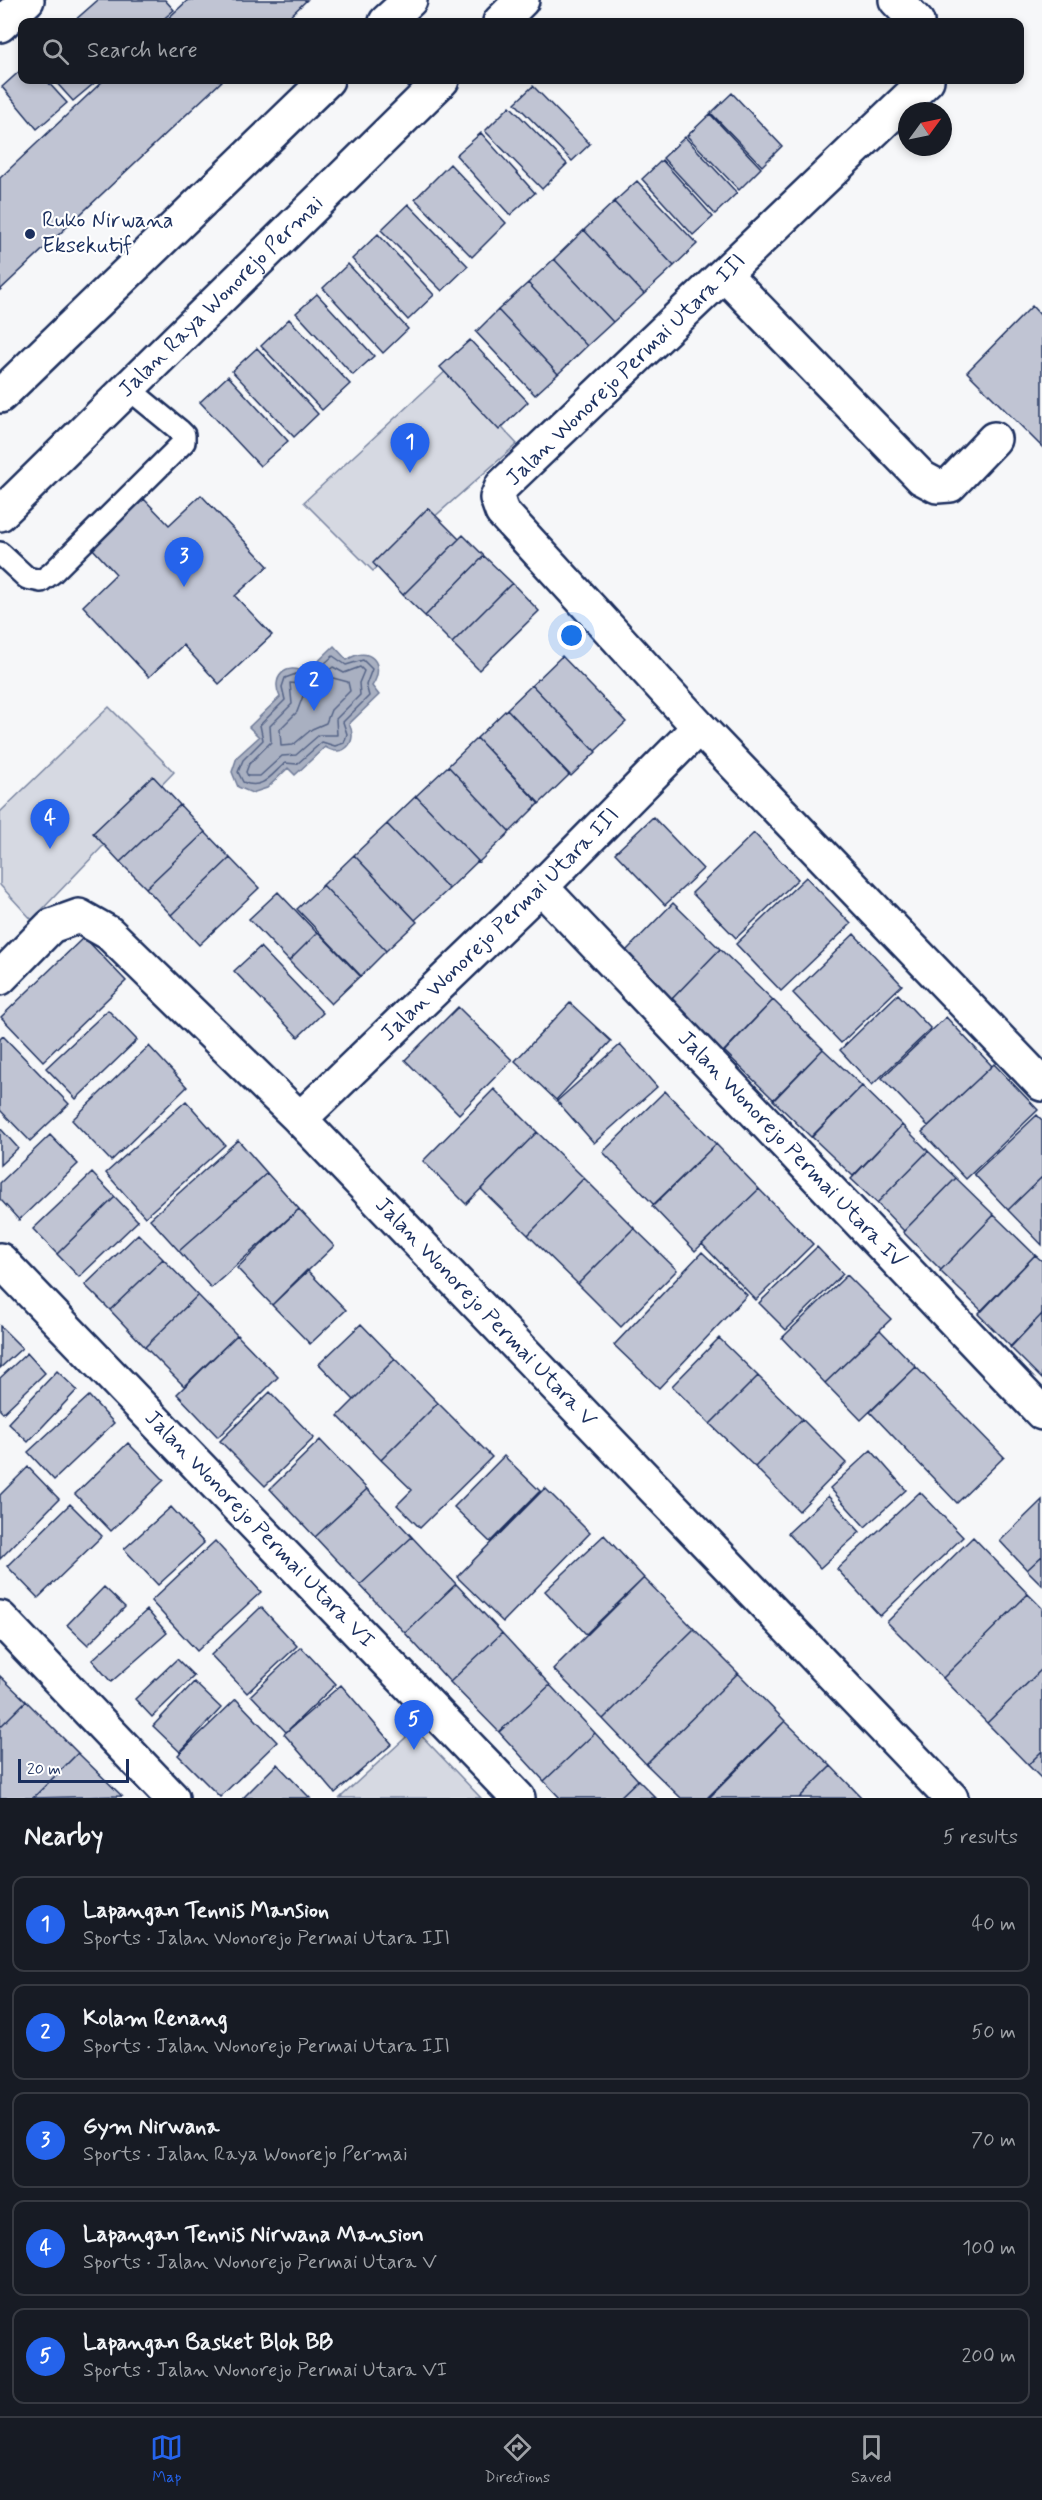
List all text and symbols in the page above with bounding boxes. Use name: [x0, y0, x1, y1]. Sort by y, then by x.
search box: [18, 18, 1024, 84]
icon: search: [39, 35, 72, 68]
text: Search here: [87, 37, 198, 65]
north arrow: [898, 102, 952, 156]
street label: Jalan Raya Wonorejo Permai: [113, 190, 330, 404]
place label: Ruko Nirwana Eksekutif: [42, 207, 174, 260]
marker: Ruko Nirwana Eksekutif: [23, 227, 37, 241]
street label: Jalan Wonorejo Permai Utara III: [500, 248, 752, 492]
pin: 1: [390, 424, 430, 473]
pin: 3: [164, 538, 204, 587]
your location: [557, 621, 586, 650]
pin: 2: [294, 662, 334, 711]
pin: 4: [31, 800, 70, 849]
street label: Jalan Wonorejo Permai Utara III: [375, 802, 626, 1048]
street label: Jalan Wonorejo Permai Utara IV: [671, 1025, 911, 1275]
street label: Jalan Wonorejo Permai Utara V: [369, 1191, 603, 1434]
street label: Jalan Wonorejo Permai Utara VI: [138, 1404, 381, 1654]
pin: 5: [394, 1700, 434, 1750]
scale bar: [18, 1756, 129, 1784]
text: 20 m: [27, 1759, 61, 1780]
text: Nearby: [24, 1820, 103, 1854]
text: 5 results: [943, 1824, 1018, 1851]
text: Lapangan Tennis Mansion: [83, 1897, 329, 1925]
text: 1: [41, 1911, 50, 1938]
text: 40 m: [972, 1911, 1016, 1938]
text: Sports · Jalan Wonorejo Permai Utara III: [83, 1925, 450, 1952]
text: Kolam Renang: [83, 2005, 228, 2033]
text: 2: [41, 2019, 50, 2046]
text: 50 m: [971, 2019, 1016, 2046]
text: Sports · Jalan Wonorejo Permai Utara III: [83, 2033, 450, 2060]
text: Gym Nirwana: [83, 2113, 220, 2141]
text: 3: [41, 2127, 50, 2154]
text: 70 m: [971, 2127, 1016, 2154]
text: Sports · Jalan Raya Wonorejo Permai: [83, 2141, 408, 2168]
text: Lapangan Tennis Nirwana Mansion: [83, 2221, 424, 2249]
text: 4: [40, 2235, 51, 2262]
text: 100 m: [962, 2235, 1016, 2262]
text: Sports · Jalan Wonorejo Permai Utara V: [83, 2249, 437, 2276]
text: Lapangan Basket Blok BB: [83, 2329, 333, 2357]
text: 5: [40, 2343, 52, 2370]
text: 200 m: [961, 2343, 1016, 2370]
text: Sports · Jalan Wonorejo Permai Utara VI: [83, 2357, 447, 2384]
tab: Map: [150, 2431, 183, 2488]
tab: Directions: [484, 2431, 550, 2488]
tab: Saved: [851, 2431, 892, 2488]

